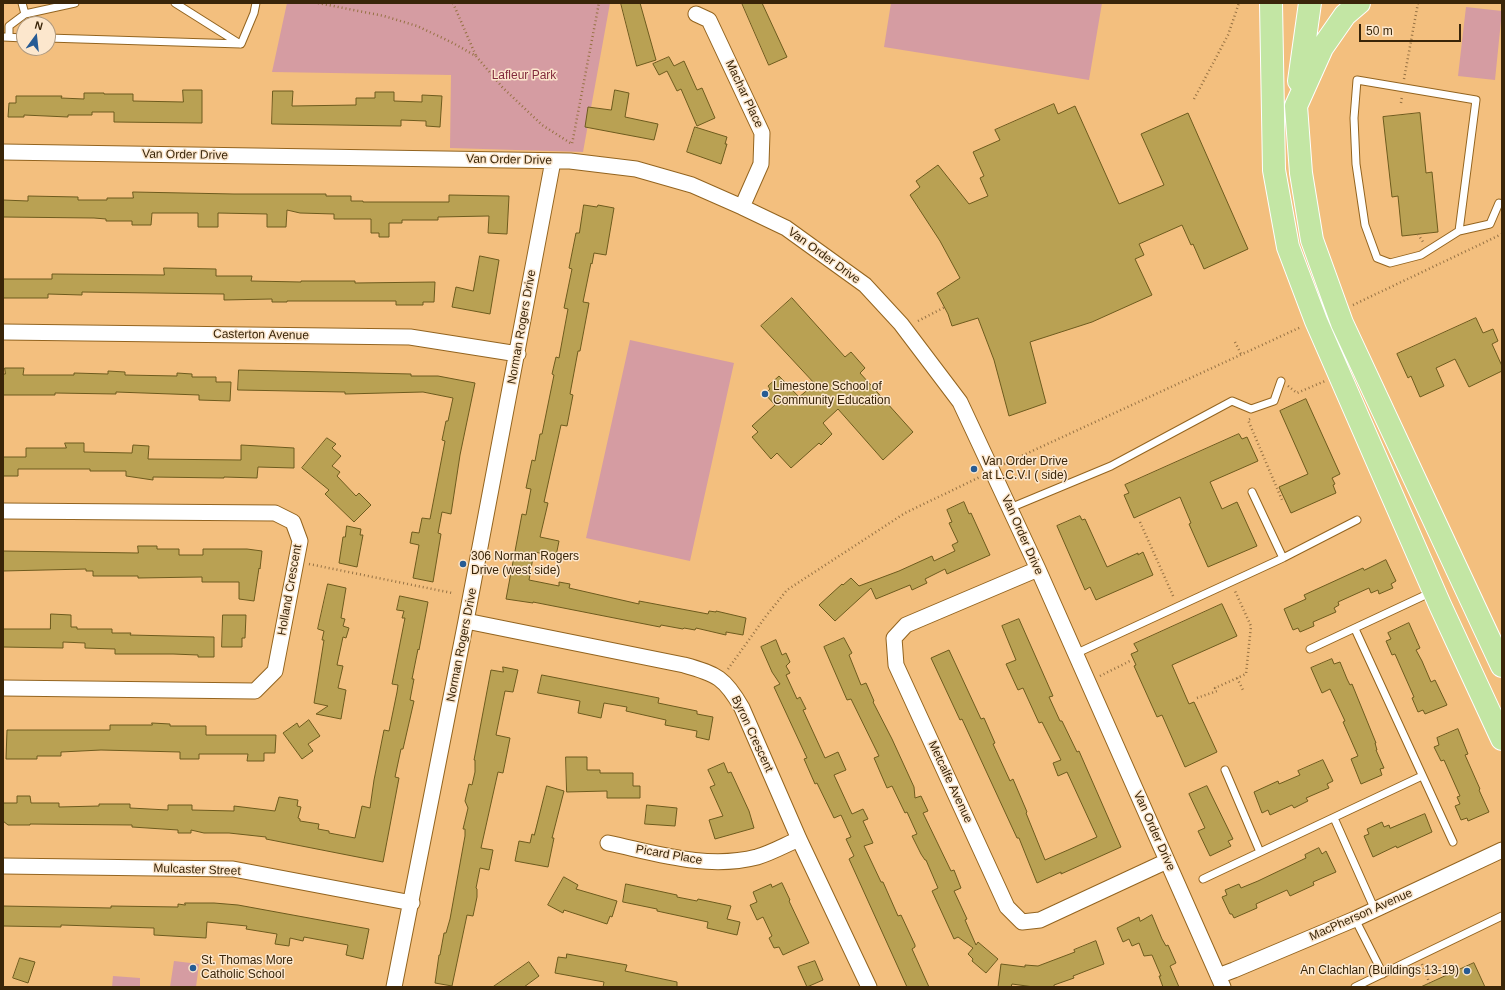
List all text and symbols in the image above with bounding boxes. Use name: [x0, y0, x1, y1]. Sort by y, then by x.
north arrow: [16, 16, 56, 56]
scale bar: [1361, 16, 1463, 42]
text: N: [33, 19, 44, 32]
text: 50 m: [1366, 24, 1393, 38]
street label: Machar Place: [722, 58, 766, 130]
park label: Lafleur Park: [492, 69, 556, 83]
street label: Van Order Drive: [142, 147, 228, 163]
street label: Van Order Drive: [466, 152, 552, 168]
street label: Van Order Drive: [785, 225, 863, 287]
street label: Norman Rogers Drive: [505, 269, 539, 385]
street label: Casterton Avenue: [213, 327, 309, 343]
place label: Limestone School of Community Education: [773, 380, 890, 408]
marker: Limestone School of Community Education: [760, 389, 770, 399]
place label: Van Order Drive at L.C.V.I ( side): [982, 455, 1068, 483]
marker: Van Order Drive at L.C.V.I ( side): [969, 464, 979, 474]
street label: Van Order Drive: [998, 493, 1046, 577]
street label: Holland Crescent: [275, 543, 305, 637]
place label: 306 Norman Rogers Drive (west side): [471, 550, 579, 578]
marker: 306 Norman Rogers Drive (west side): [458, 559, 468, 569]
street label: Norman Rogers Drive: [444, 587, 480, 703]
street label: Byron Crescent: [728, 693, 776, 775]
street label: Metcalfe Avenue: [925, 739, 975, 825]
street label: Van Order Drive: [1130, 789, 1178, 873]
street label: Picard Place: [635, 842, 703, 868]
street label: Mulcaster Street: [153, 861, 241, 879]
street label: MacPherson Avenue: [1307, 886, 1415, 944]
place label: St. Thomas More Catholic School: [201, 954, 293, 982]
marker: St. Thomas More Catholic School: [188, 963, 198, 973]
place label: An Clachlan (Buildings 13-19): [1300, 964, 1459, 978]
marker: An Clachlan (Buildings 13-19): [1462, 966, 1472, 976]

